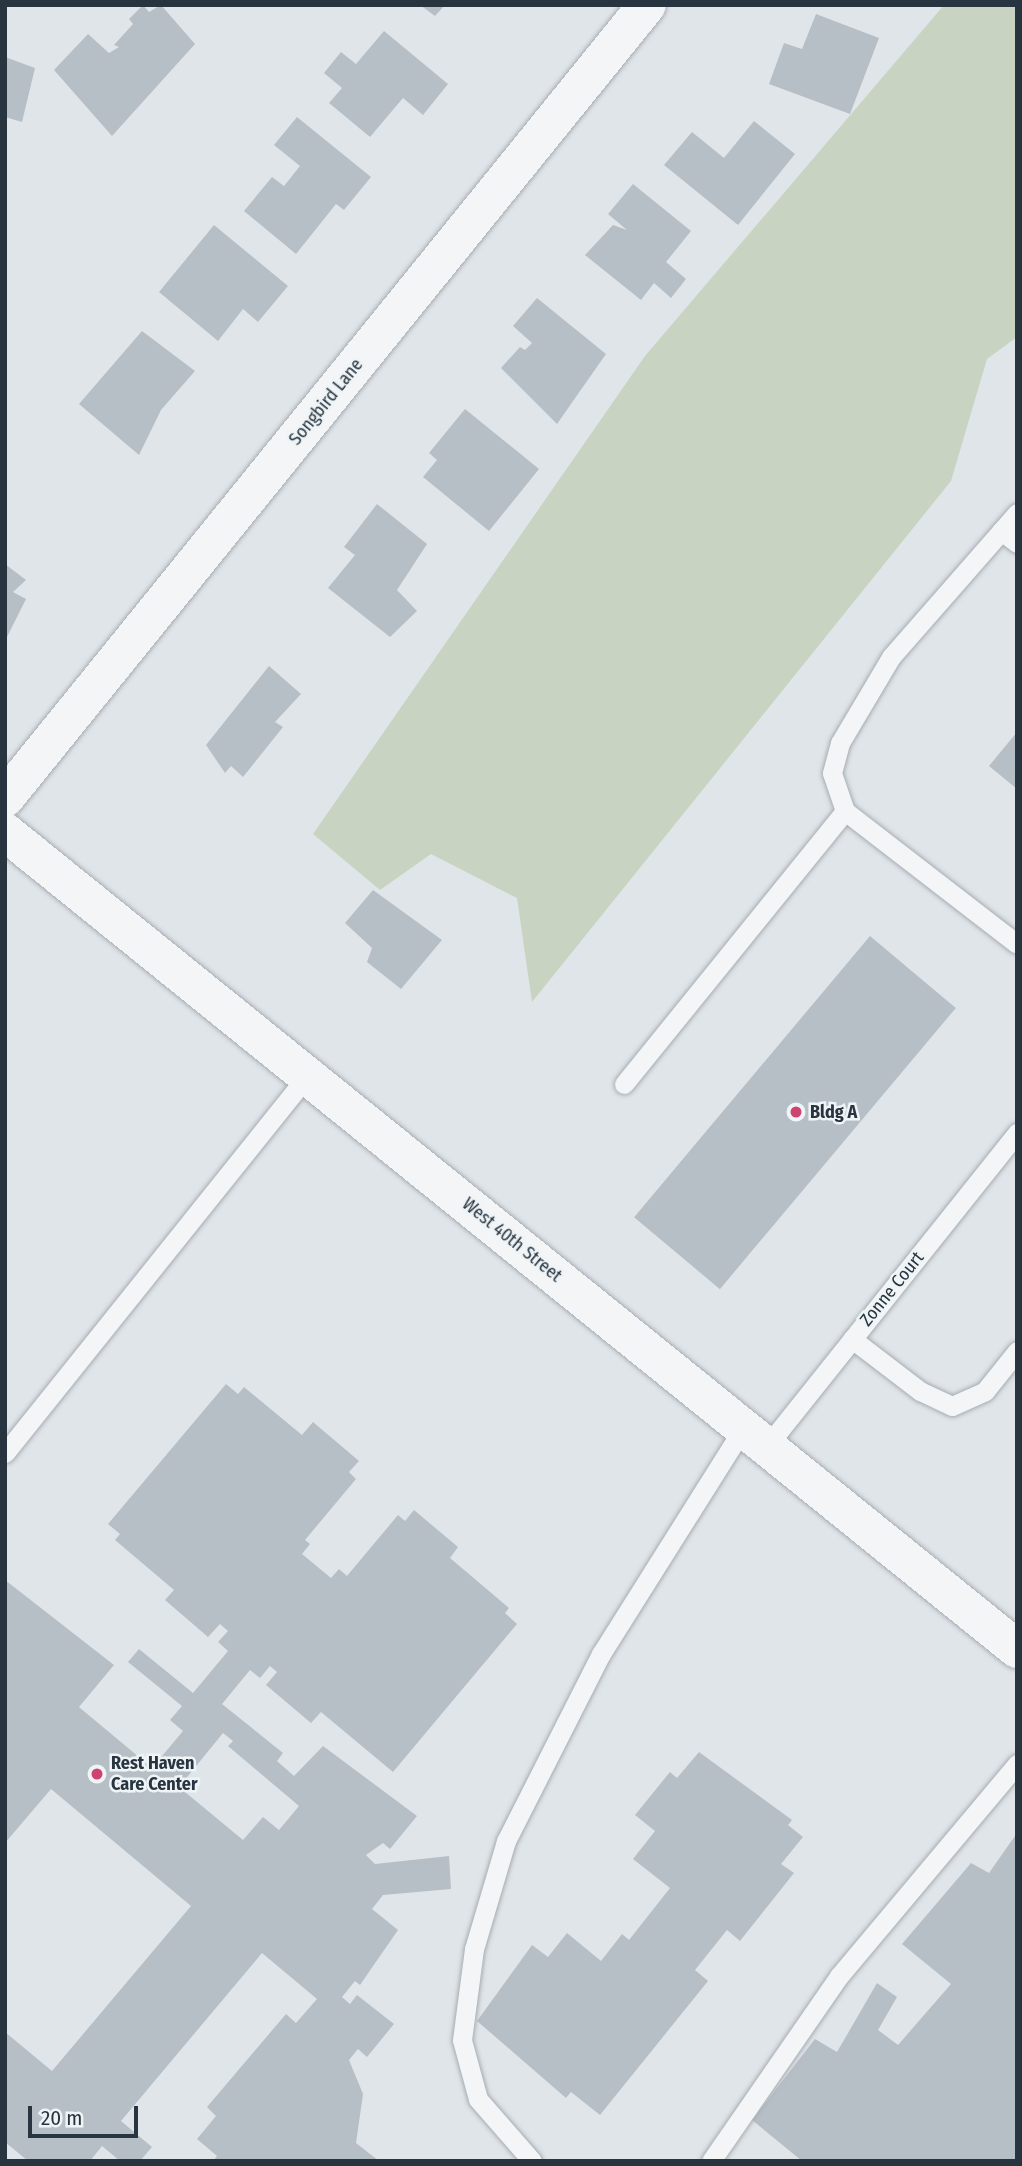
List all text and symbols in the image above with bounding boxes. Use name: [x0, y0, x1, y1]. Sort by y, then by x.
street label: Songbird Lane: [285, 354, 367, 450]
place label: Bldg A: [810, 1101, 857, 1123]
marker: Bldg A: [788, 1104, 804, 1120]
street label: West 40th Street: [458, 1193, 566, 1287]
street label: Zonne Court: [855, 1247, 929, 1331]
place label: Rest Haven Care Center: [111, 1753, 198, 1796]
marker: Rest Haven Care Center: [89, 1766, 105, 1782]
scale bar: [32, 2092, 142, 2136]
text: 20 m: [41, 2105, 82, 2131]

